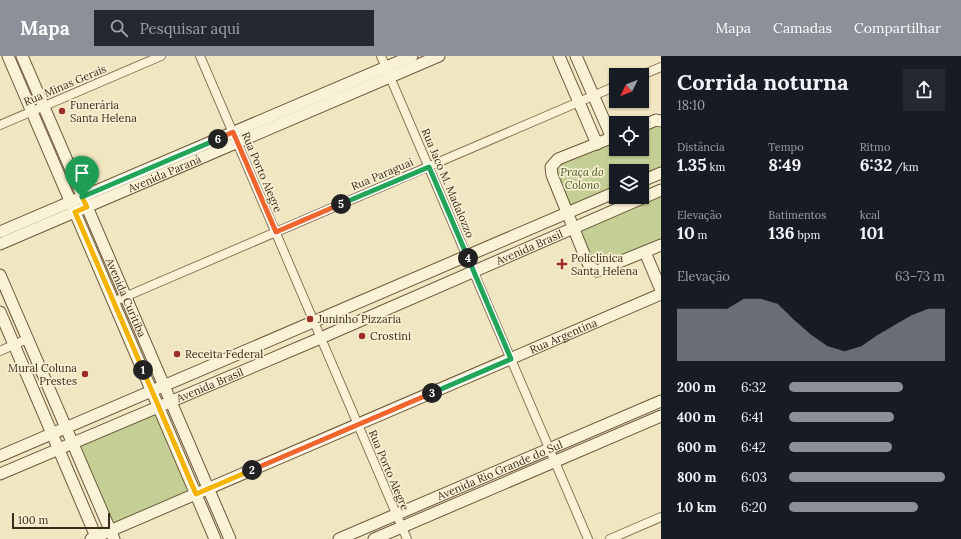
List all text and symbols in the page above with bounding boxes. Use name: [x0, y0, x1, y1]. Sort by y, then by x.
search box: [94, 10, 374, 46]
text: Mapa: [20, 16, 70, 40]
icon: search: [108, 17, 130, 39]
text: Pesquisar aqui: [140, 19, 240, 38]
text: Mapa: [715, 19, 751, 37]
text: Camadas: [773, 19, 832, 37]
text: Compartilhar: [854, 19, 941, 37]
street label: Rua Minas Gerais: [22, 61, 108, 109]
north arrow: [609, 68, 649, 108]
map controls: [609, 68, 649, 204]
text: Corrida noturna: [677, 68, 849, 96]
button: share: [903, 69, 945, 111]
text: 18:10: [677, 97, 705, 114]
place label: Funerária Santa Helena: [70, 98, 137, 125]
marker: Funerária Santa Helena: [57, 106, 67, 116]
button: locate: [609, 116, 649, 156]
street label: Rua Jaco M. Madalozzo: [419, 126, 477, 240]
pin: 6: [208, 129, 228, 149]
street label: Rua Porto Alegre: [239, 130, 285, 214]
text: 6: [215, 132, 221, 146]
text: Distância: [677, 140, 725, 154]
text: Tempo: [768, 140, 804, 154]
text: Ritmo: [860, 140, 890, 154]
street label: Avenida Paraná: [125, 152, 203, 196]
text: 1.35: [677, 154, 707, 176]
text: 8:49: [768, 154, 801, 176]
text: 6:32: [860, 154, 892, 176]
street label: Rua Paraguai: [349, 155, 415, 193]
pin: [65, 156, 99, 197]
text: km: [707, 160, 725, 174]
text: /km: [892, 160, 919, 174]
icon: arrive: [71, 162, 93, 184]
button: layers: [609, 164, 649, 204]
park label: Praça do Colono: [560, 165, 604, 192]
pin: 5: [331, 194, 351, 214]
text: 5: [338, 197, 344, 211]
text: Elevação: [677, 208, 722, 222]
text: Batimentos: [768, 208, 826, 222]
text: kcal: [860, 208, 880, 222]
text: 10: [677, 222, 695, 244]
text: 136: [768, 222, 795, 244]
text: 101: [860, 222, 884, 244]
street label: Avenida Brasil: [493, 227, 565, 268]
text: m: [695, 228, 707, 242]
text: bpm: [795, 228, 820, 242]
pin: 4: [458, 248, 478, 268]
text: 4: [465, 251, 471, 265]
place label: Policlínica Santa Helena: [571, 251, 638, 278]
street label: Avenida Curitiba: [102, 255, 149, 340]
marker: Policlínica Santa Helena: [556, 258, 568, 270]
text: Elevação: [677, 268, 730, 285]
text: 63–73 m: [895, 268, 945, 285]
place label: Juninho Pizzaria: [317, 312, 402, 326]
marker: Juninho Pizzaria: [305, 314, 315, 324]
street label: Rua Argentina: [527, 315, 599, 357]
place label: Crostini: [370, 329, 411, 343]
marker: Crostini: [357, 331, 367, 341]
place label: Receita Federal: [185, 347, 263, 361]
marker: Receita Federal: [172, 349, 182, 359]
pin: 1: [133, 360, 153, 380]
place label: Mural Coluna Prestes: [8, 361, 77, 388]
text: 1: [141, 363, 145, 377]
street label: Avenida Brasil: [173, 365, 246, 406]
marker: Mural Coluna Prestes: [80, 369, 90, 379]
text: 200 m: [677, 379, 716, 396]
text: 6:32: [741, 379, 766, 396]
pin: 3: [422, 383, 442, 403]
text: 3: [429, 386, 435, 400]
text: 400 m: [677, 409, 716, 426]
text: 6:41: [741, 409, 764, 426]
street label: Rua Porto Alegre: [366, 428, 412, 512]
street label: Avenida Rio Grande do Sul: [434, 437, 565, 503]
text: 600 m: [677, 439, 716, 456]
text: 6:42: [741, 439, 766, 456]
pin: 2: [242, 460, 262, 480]
text: 2: [249, 463, 255, 477]
text: 800 m: [677, 469, 716, 486]
text: 6:03: [741, 469, 767, 486]
text: 1.0 km: [677, 499, 716, 516]
text: 6:20: [741, 499, 767, 516]
scale bar: [12, 511, 110, 530]
text: 100 m: [18, 513, 48, 527]

